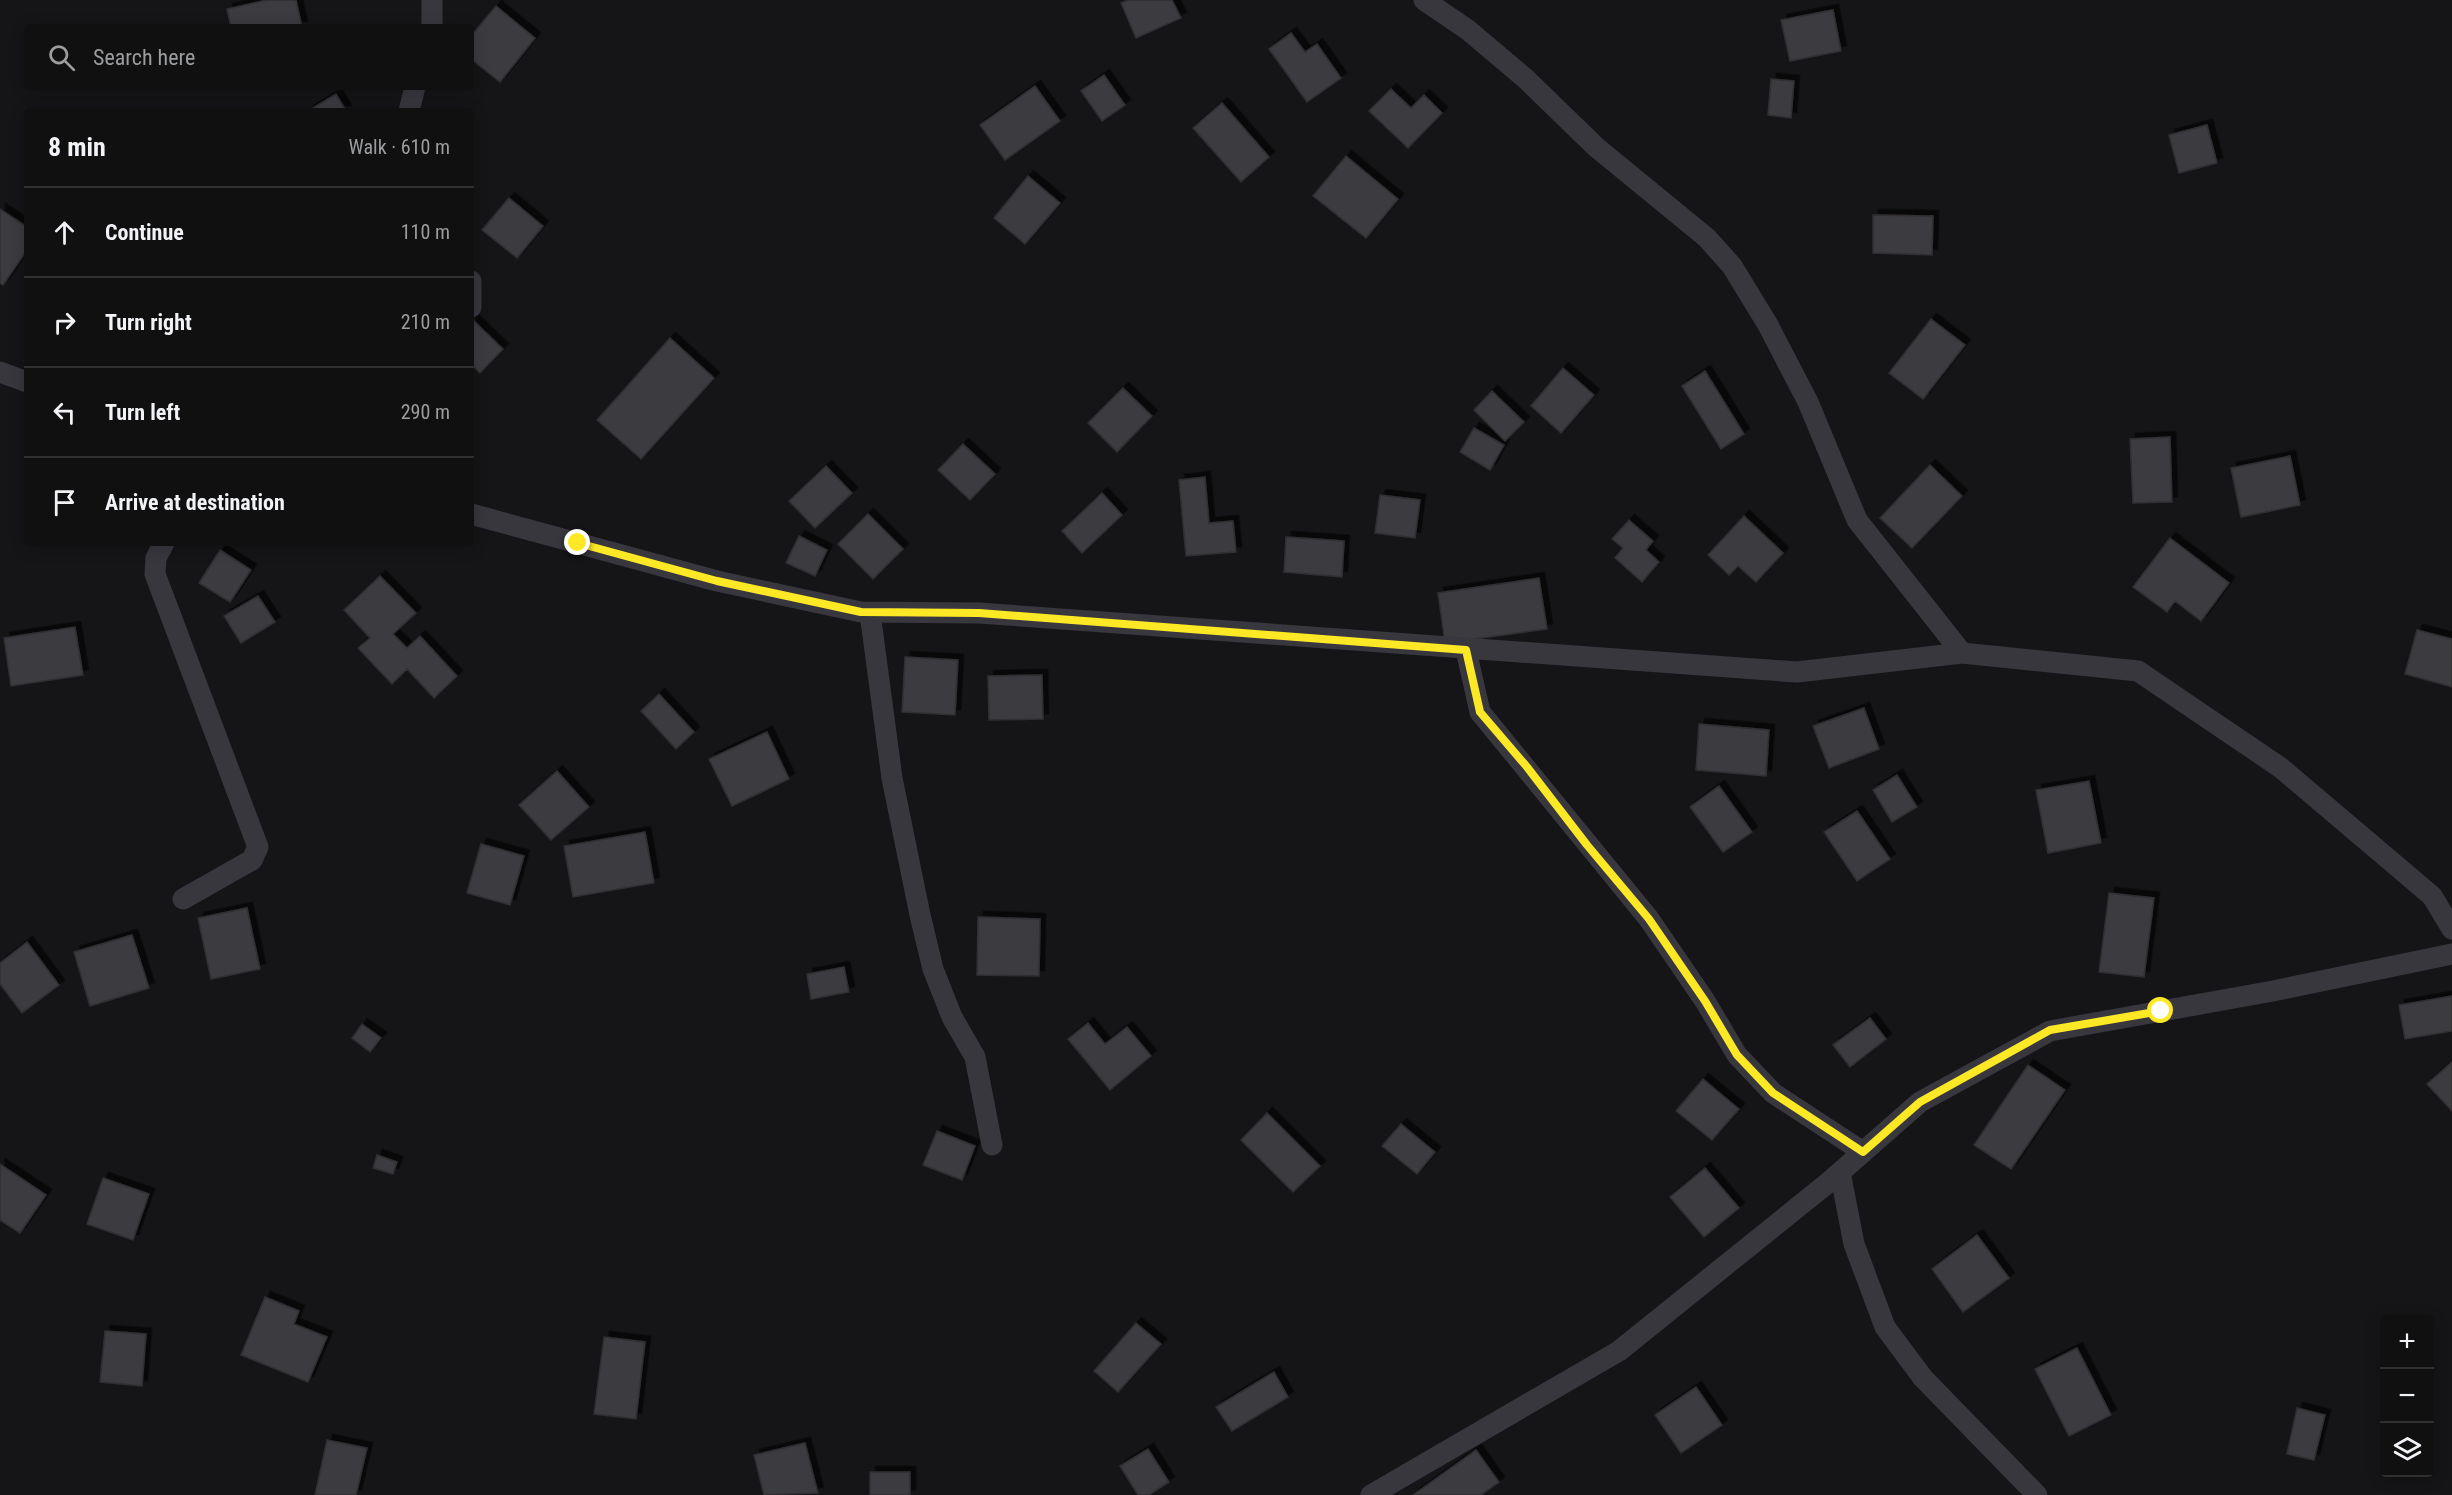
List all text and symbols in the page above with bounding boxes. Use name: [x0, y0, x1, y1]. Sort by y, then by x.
search box: [24, 24, 474, 90]
icon: search: [45, 41, 78, 74]
text: Search here: [93, 45, 195, 70]
text: 8 min: [48, 132, 106, 162]
text: Walk · 610 m: [349, 135, 450, 159]
icon: ahead: [48, 216, 81, 249]
text: Continue: [105, 220, 184, 245]
text: 110 m: [401, 220, 450, 244]
icon: right: [48, 306, 81, 339]
text: Turn right: [105, 310, 192, 335]
text: 210 m: [401, 310, 450, 334]
icon: left: [48, 396, 81, 429]
text: Turn left: [105, 400, 180, 425]
text: 290 m: [401, 400, 450, 424]
icon: arrive: [48, 486, 81, 519]
text: Arrive at destination: [105, 490, 285, 515]
route end: [564, 529, 590, 555]
route start: [2147, 997, 2173, 1023]
map controls: [2380, 1315, 2434, 1477]
button: +: [2380, 1315, 2434, 1369]
button: −: [2380, 1369, 2434, 1423]
button: layers: [2380, 1423, 2434, 1477]

